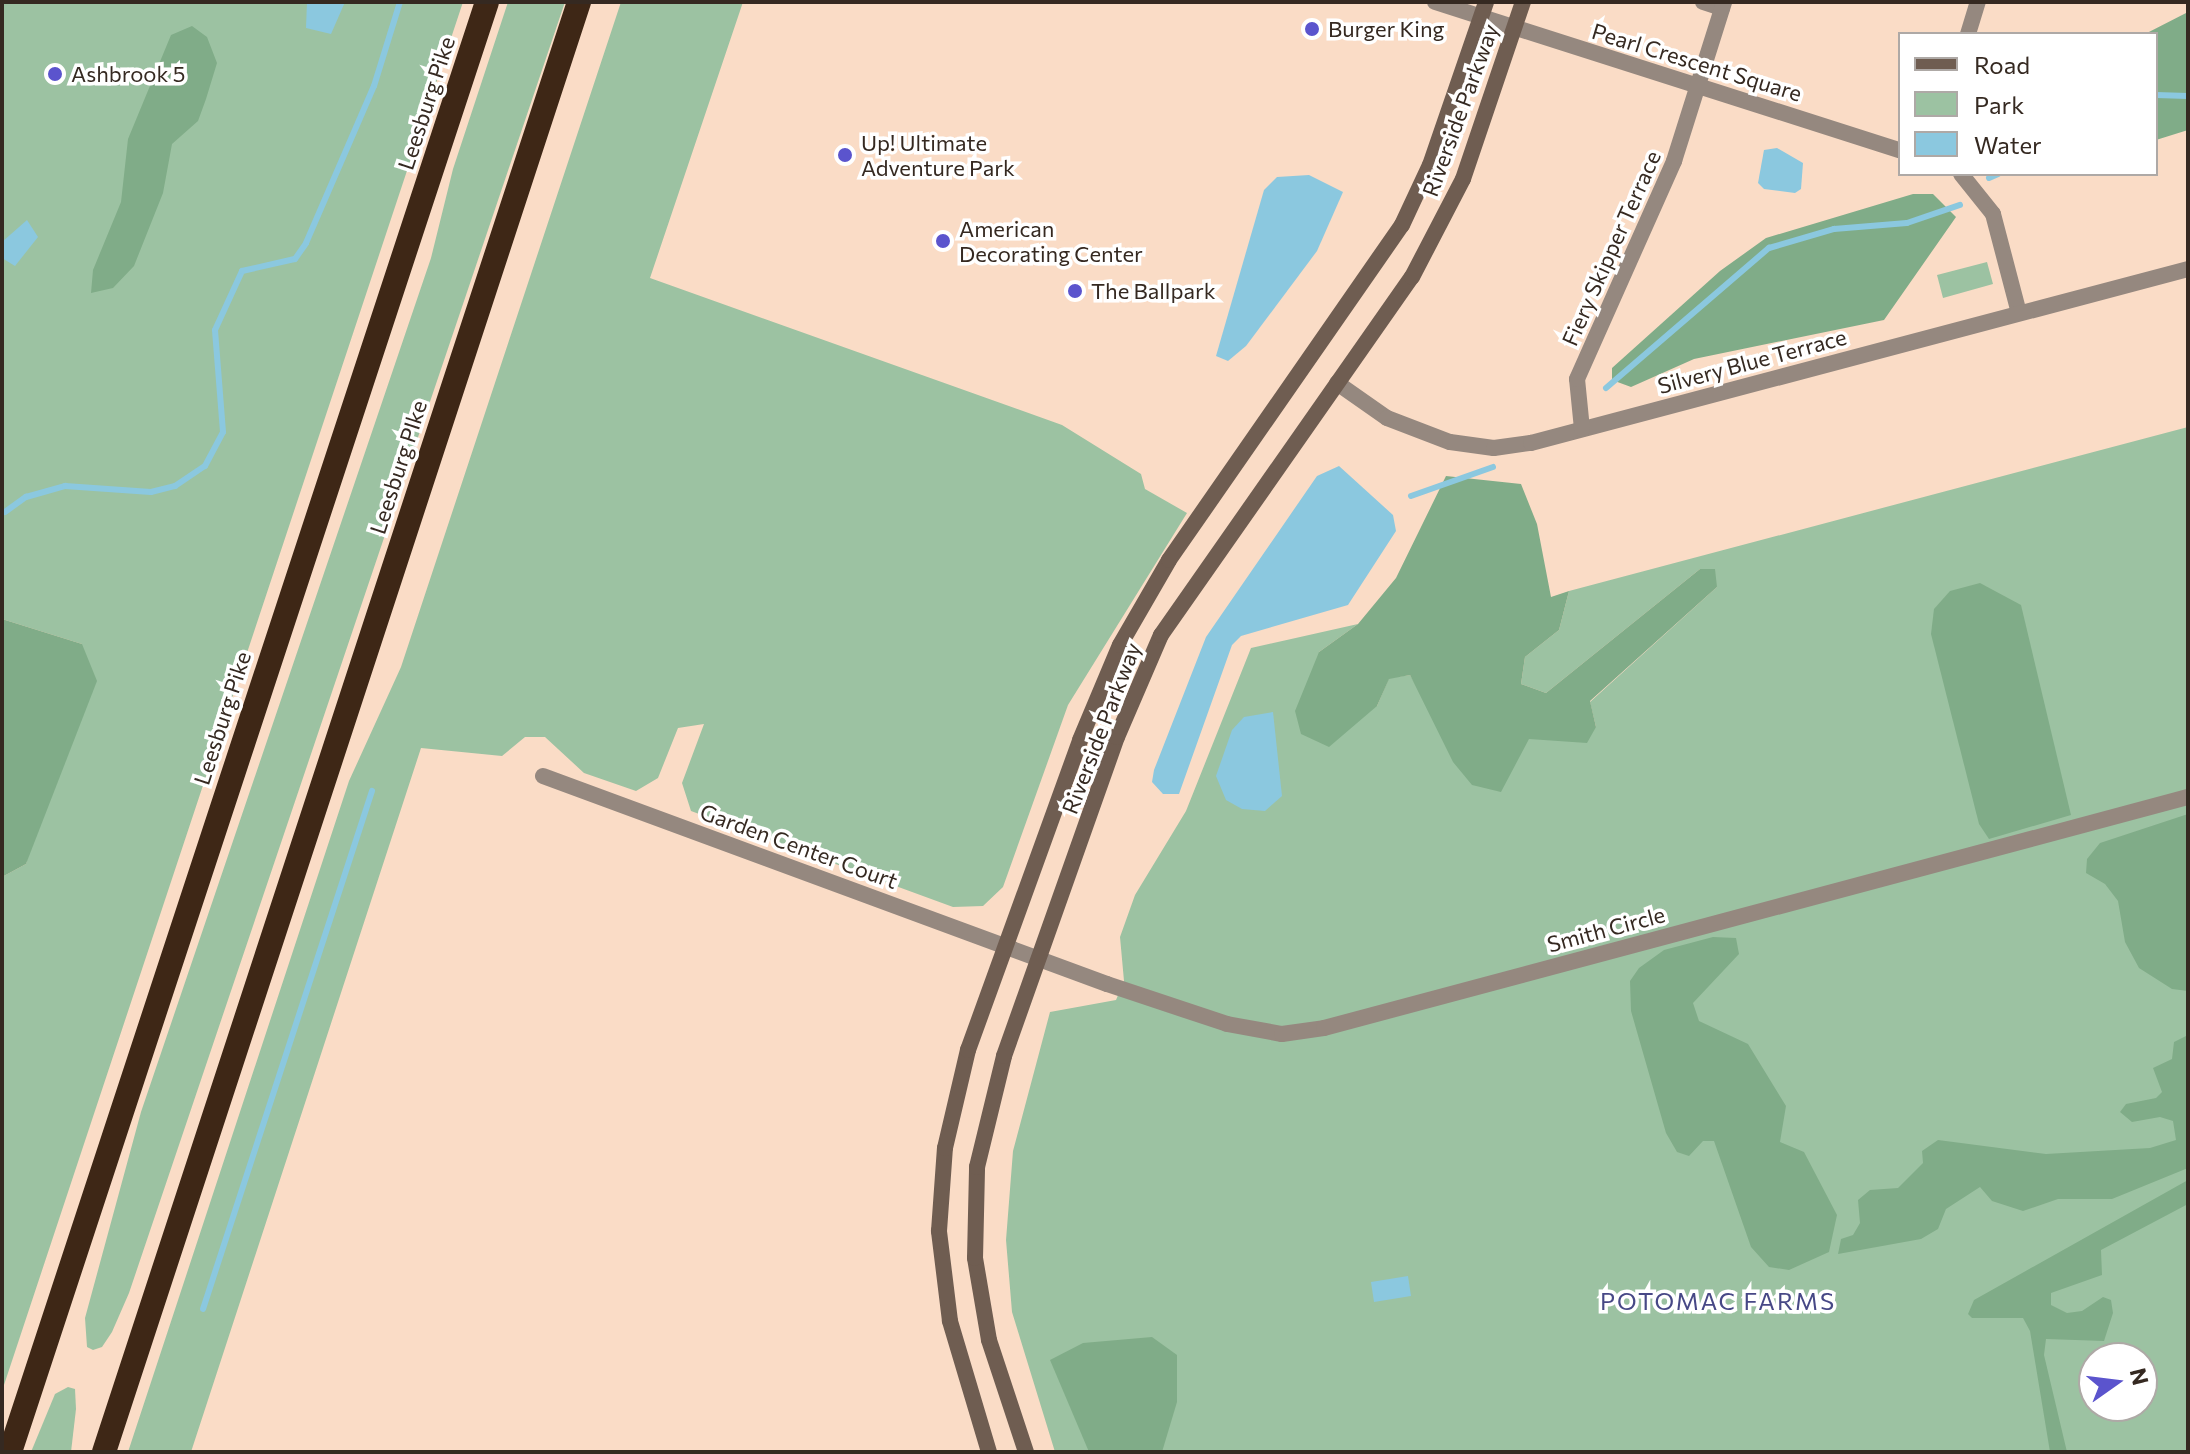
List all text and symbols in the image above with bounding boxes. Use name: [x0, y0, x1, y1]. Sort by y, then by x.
place label: Burger King: [1328, 16, 1445, 42]
street label: Pearl Crescent Square: [1589, 17, 1805, 107]
marker: Burger King: [1303, 20, 1321, 38]
street label: Riverside Parkway: [1417, 20, 1503, 200]
legend: [1898, 32, 2158, 176]
street label: Leesburg Pike: [392, 33, 460, 173]
text: Road: [1974, 50, 2030, 79]
place label: Ashbrook 5: [71, 61, 185, 87]
marker: Ashbrook 5: [46, 65, 64, 83]
text: Park: [1974, 90, 2024, 119]
place label: Up! Ultimate Adventure Park: [861, 129, 1015, 180]
text: Water: [1974, 130, 2042, 159]
marker: Up! Ultimate Adventure Park: [836, 146, 854, 164]
street label: Fiery Skipper Terrace: [1556, 146, 1666, 350]
place label: American Decorating Center: [959, 215, 1143, 266]
marker: American Decorating Center: [934, 232, 952, 250]
place label: The Ballpark: [1091, 278, 1216, 304]
marker: The Ballpark: [1066, 282, 1084, 300]
street label: Silvery Blue Terrace: [1655, 323, 1849, 399]
street label: Leesburg PIke: [364, 397, 432, 537]
street label: Riverside Parkway: [1056, 639, 1146, 817]
street label: Leesburg Pike: [188, 648, 256, 788]
street label: Garden Center Court: [697, 798, 901, 894]
street label: Smith Circle: [1544, 901, 1668, 957]
district label: POTOMAC FARMS: [1600, 1287, 1836, 1315]
north arrow: [2078, 1342, 2158, 1422]
text: N: [2125, 1365, 2155, 1388]

